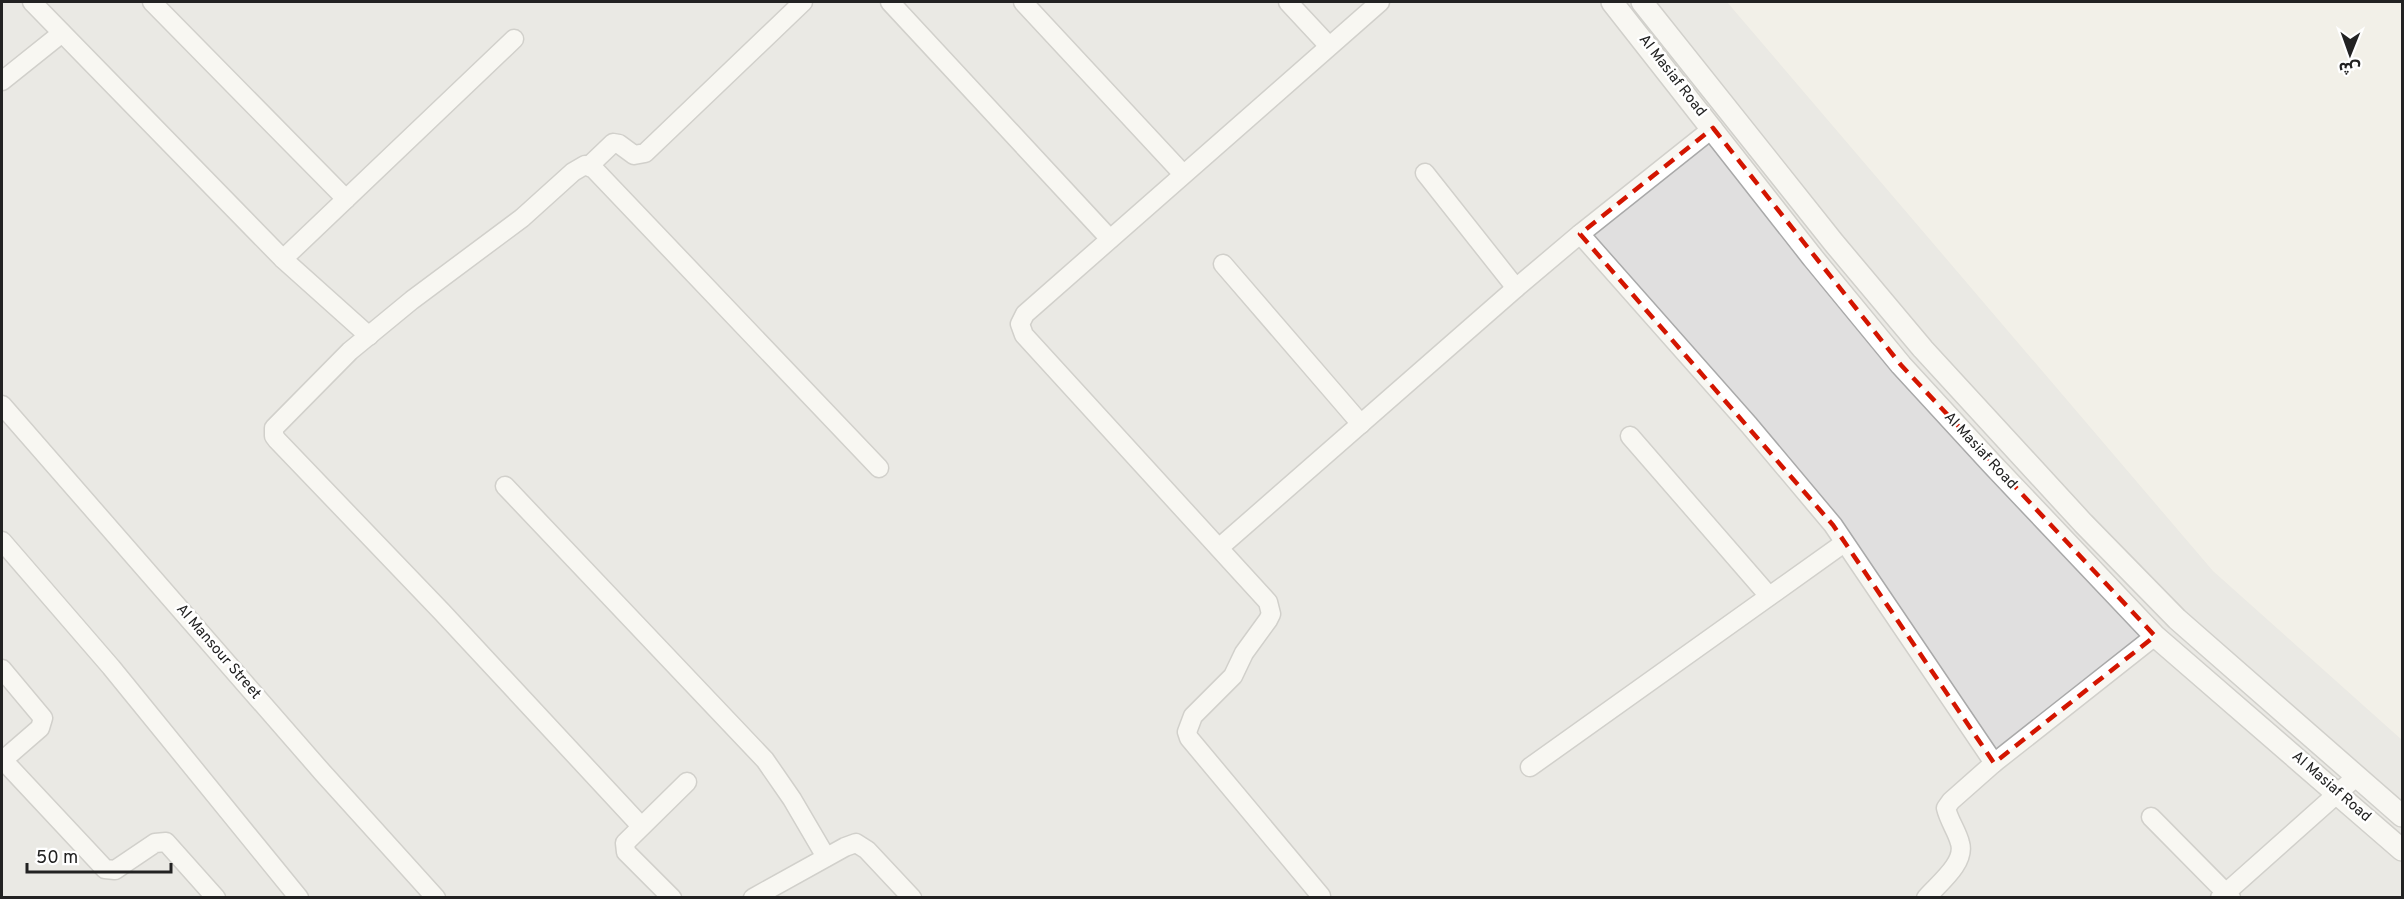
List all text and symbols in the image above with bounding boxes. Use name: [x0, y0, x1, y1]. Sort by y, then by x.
north arrow: [2320, 24, 2380, 84]
street label: Al Masiaf Road: [1634, 31, 1710, 121]
text: ش: [2339, 57, 2361, 77]
street label: Al Masiaf Road: [1939, 408, 2021, 494]
street label: Al Mansour Street: [171, 600, 265, 704]
street label: Al Masiaf Road: [2287, 747, 2375, 827]
scale bar: [27, 836, 171, 874]
text: 50 m: [36, 847, 78, 870]

